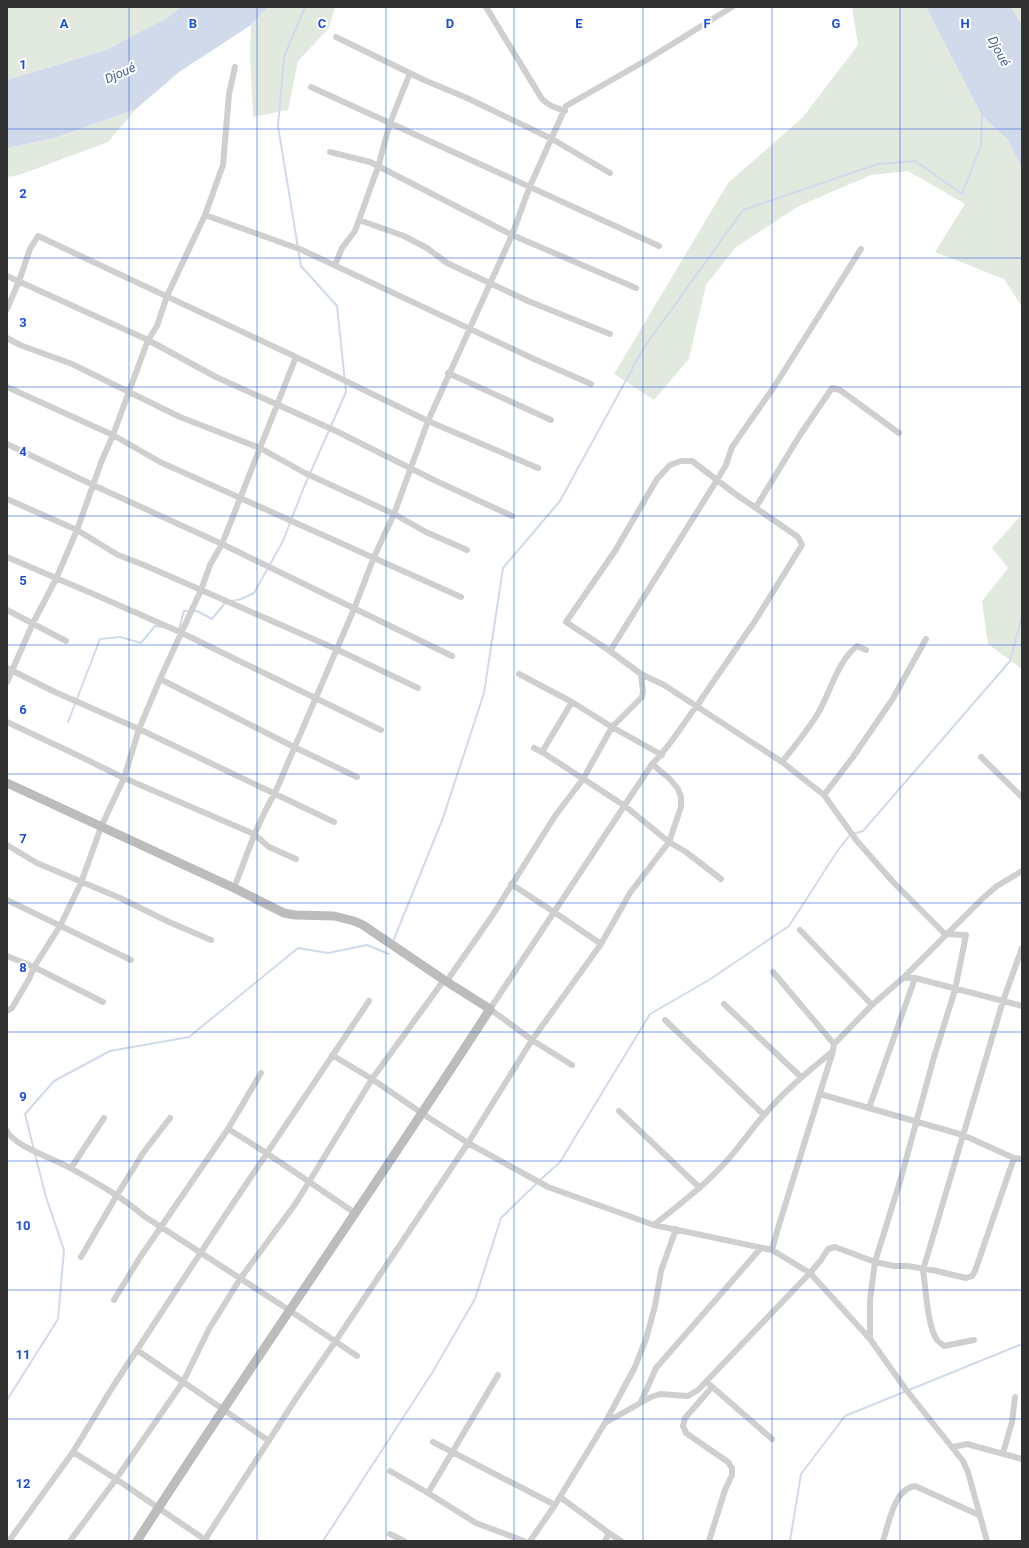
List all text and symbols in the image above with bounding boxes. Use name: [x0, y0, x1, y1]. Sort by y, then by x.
text: A: [60, 16, 69, 31]
text: B: [189, 16, 197, 31]
text: C: [318, 16, 327, 31]
text: D: [446, 16, 454, 31]
text: E: [575, 16, 583, 31]
text: F: [703, 16, 711, 31]
text: G: [832, 16, 841, 31]
text: H: [960, 16, 970, 31]
water label: Djoué: [985, 33, 1013, 69]
text: 1: [19, 57, 27, 72]
water label: Djoué: [102, 59, 138, 86]
text: 2: [19, 186, 27, 201]
text: 3: [19, 315, 27, 330]
text: 4: [19, 444, 27, 459]
text: 5: [19, 573, 27, 588]
text: 6: [19, 702, 27, 717]
text: 7: [19, 831, 27, 846]
text: 8: [19, 960, 27, 975]
text: 9: [19, 1089, 27, 1104]
text: 10: [16, 1218, 30, 1233]
text: 11: [16, 1347, 30, 1362]
text: 12: [16, 1476, 30, 1491]

